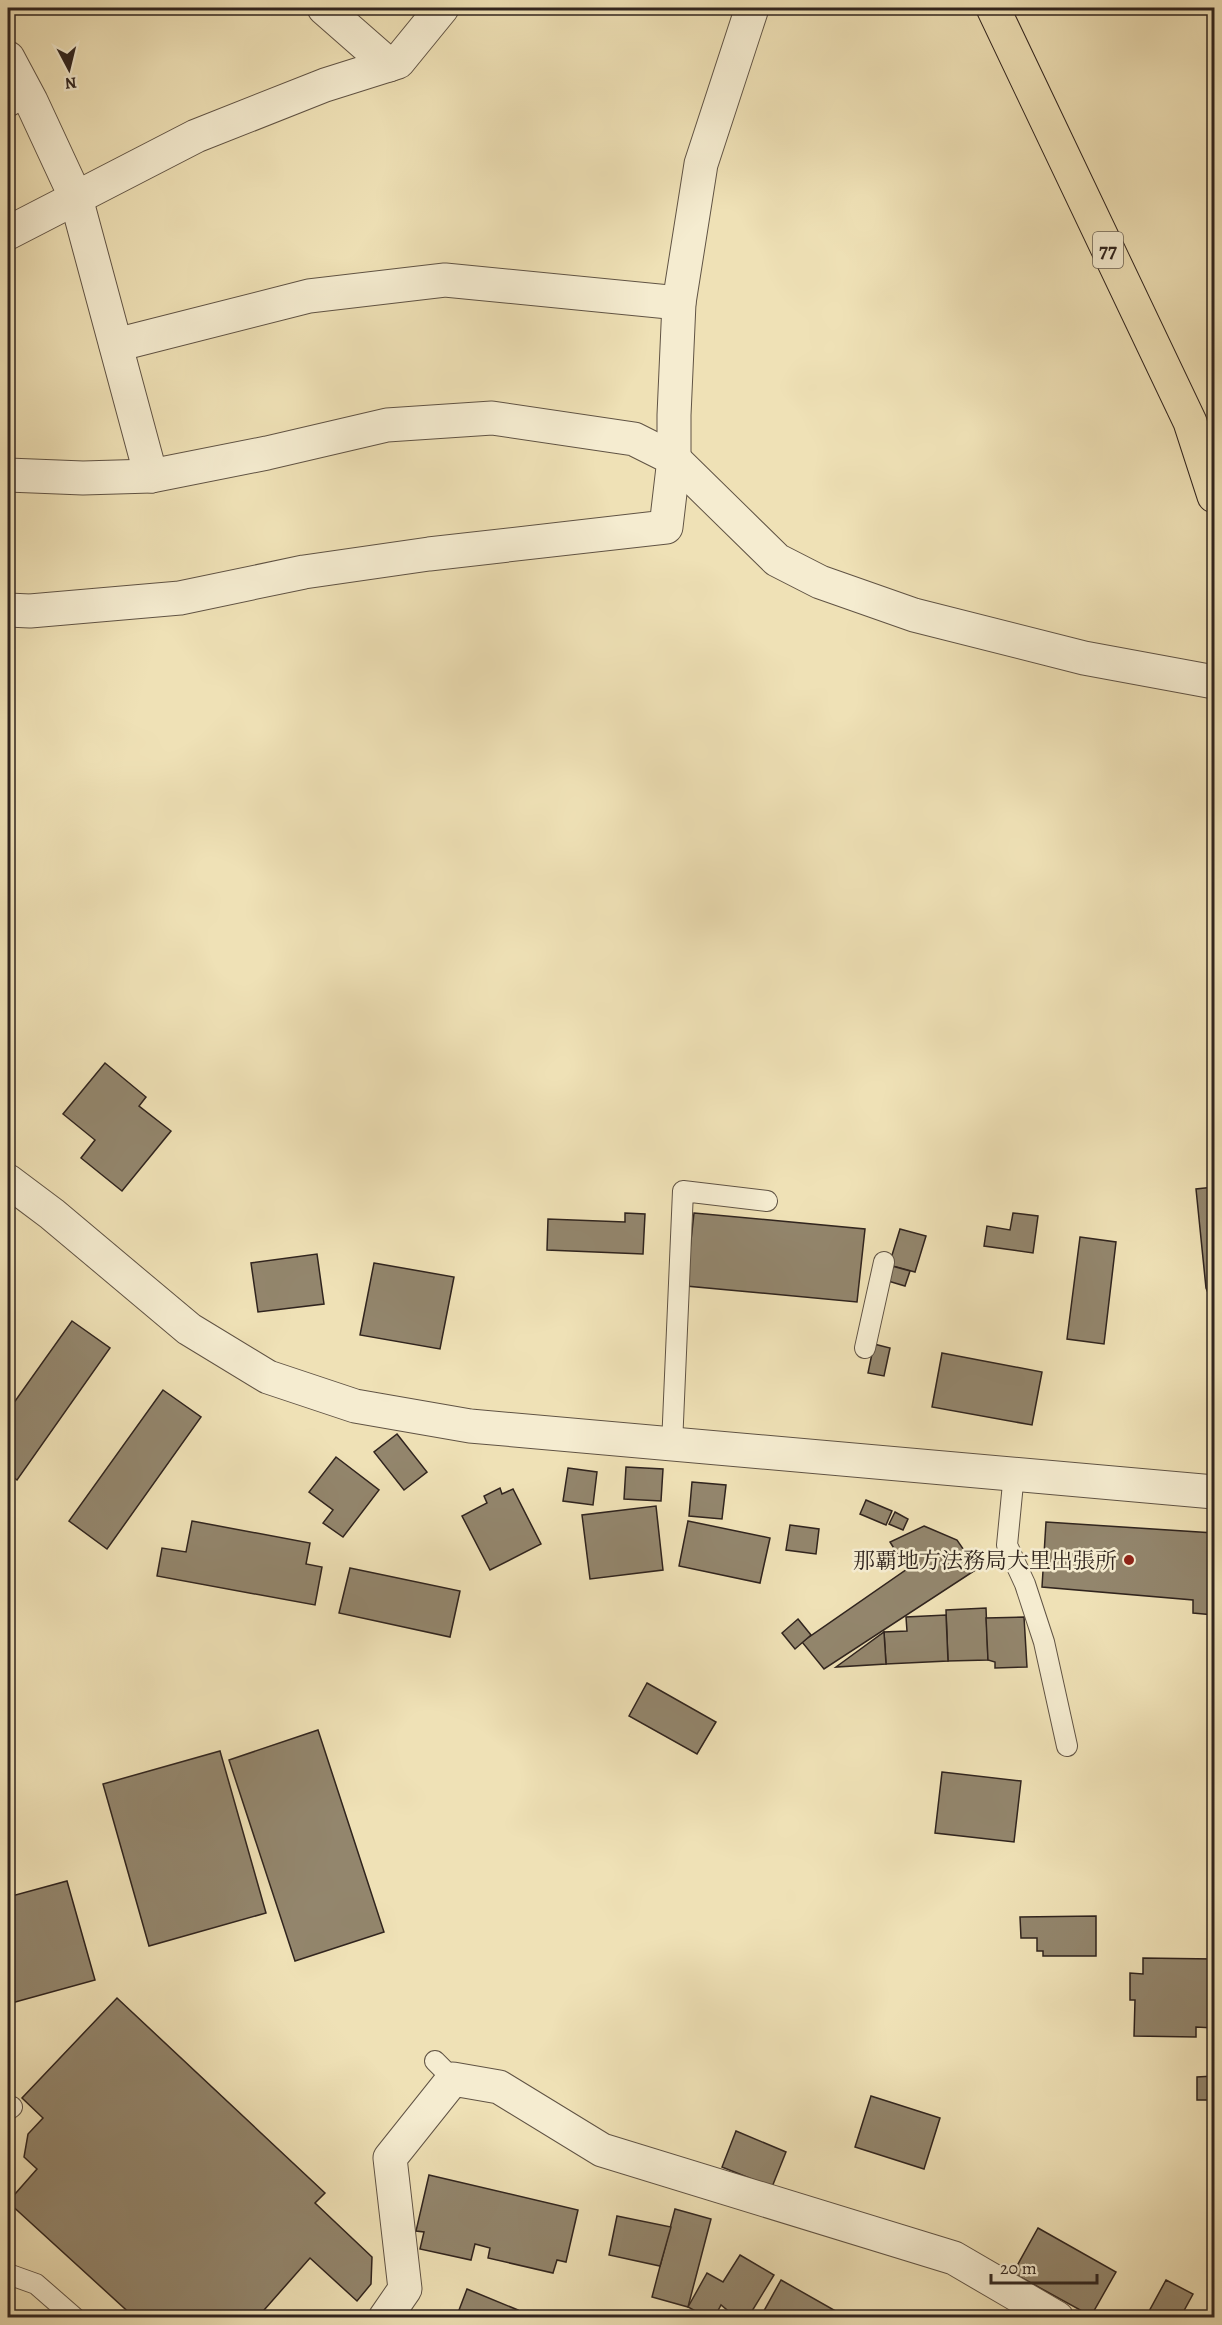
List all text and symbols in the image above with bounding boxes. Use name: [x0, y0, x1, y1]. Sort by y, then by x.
north arrow: [39, 39, 99, 99]
text: N: [63, 71, 78, 95]
road number: 77: [1093, 232, 1123, 268]
place label: 那覇地方法務局大里出張所: [853, 1546, 1117, 1576]
marker: 那覇地方法務局大里出張所: [1122, 1553, 1136, 1567]
scale bar: [991, 2247, 1098, 2285]
text: 20 m: [1000, 2256, 1037, 2280]

